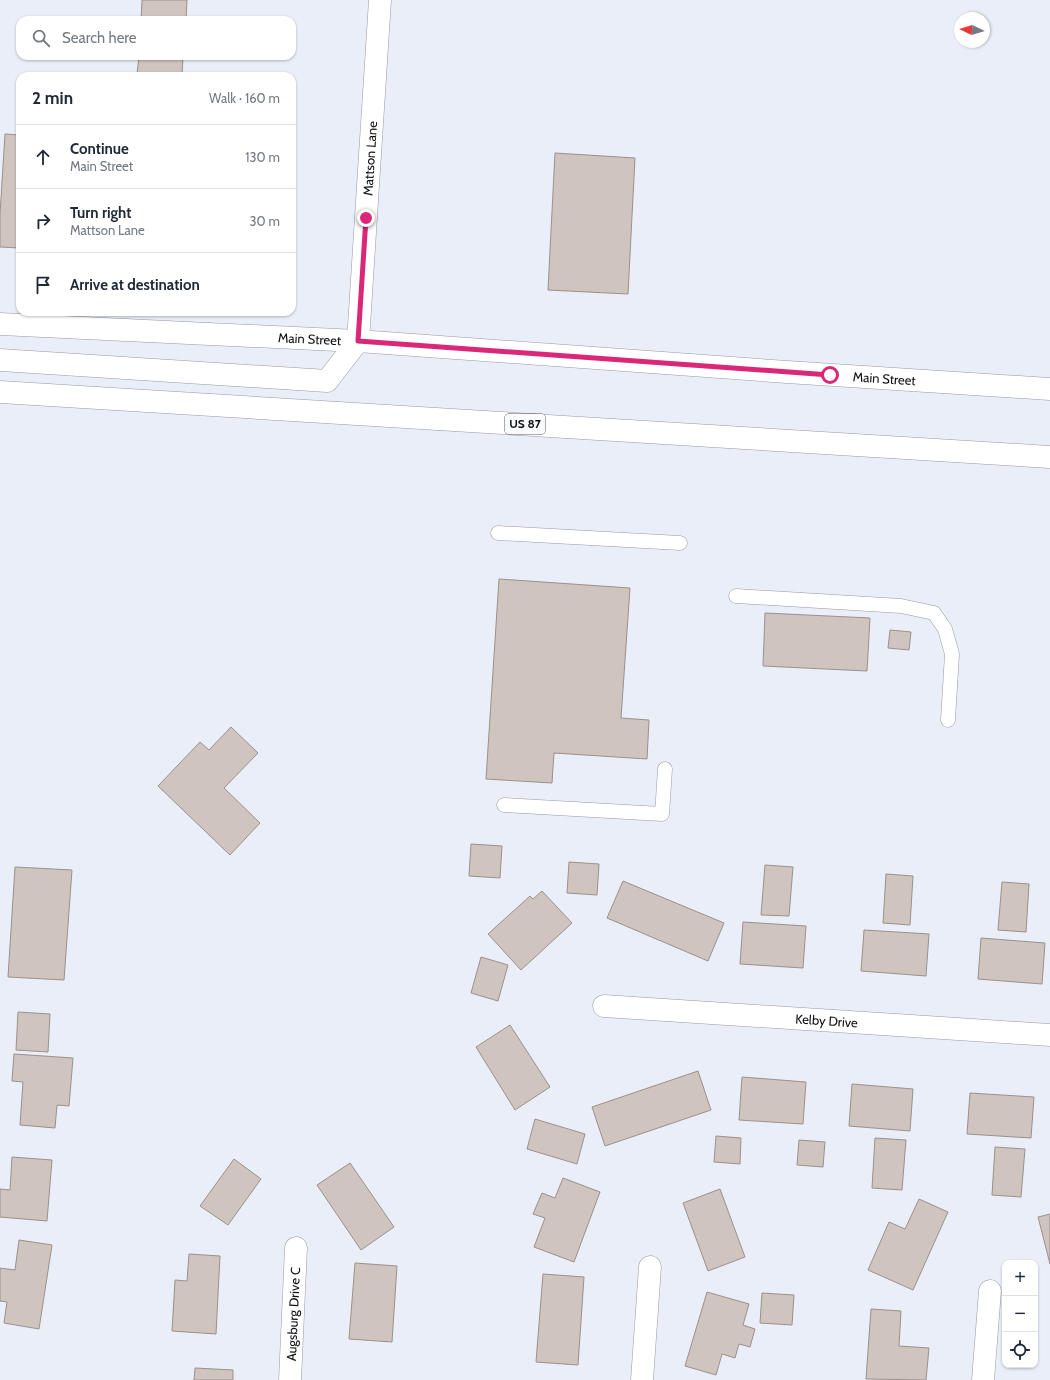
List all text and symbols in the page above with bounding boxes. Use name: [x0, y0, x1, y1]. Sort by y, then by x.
north arrow: [954, 12, 990, 48]
search box: [16, 16, 296, 60]
icon: search: [30, 27, 52, 49]
text: Search here: [62, 29, 137, 47]
text: 2 min: [32, 88, 73, 108]
text: Walk · 160 m: [209, 90, 280, 106]
street label: Mattson Lane: [359, 120, 380, 196]
text: Continue: [70, 140, 129, 158]
icon: ahead: [32, 146, 54, 168]
text: 130 m: [245, 149, 280, 165]
text: Main Street: [70, 158, 133, 174]
text: Turn right: [70, 204, 131, 222]
route end: [357, 209, 375, 227]
icon: right: [32, 210, 54, 232]
text: 30 m: [250, 213, 280, 229]
text: Mattson Lane: [70, 222, 145, 238]
icon: arrive: [32, 274, 54, 296]
text: Arrive at destination: [70, 276, 200, 294]
street label: Main Street: [278, 329, 342, 348]
route start: [821, 366, 839, 384]
street label: Main Street: [852, 368, 917, 388]
road number: US 87: [505, 414, 545, 434]
street label: Kelby Drive: [795, 1010, 859, 1031]
map controls: [1002, 1260, 1038, 1368]
button: +: [1002, 1260, 1038, 1296]
street label: Augsburg Drive C: [283, 1267, 303, 1361]
button: −: [1002, 1296, 1038, 1332]
button: locate: [1002, 1332, 1038, 1368]

